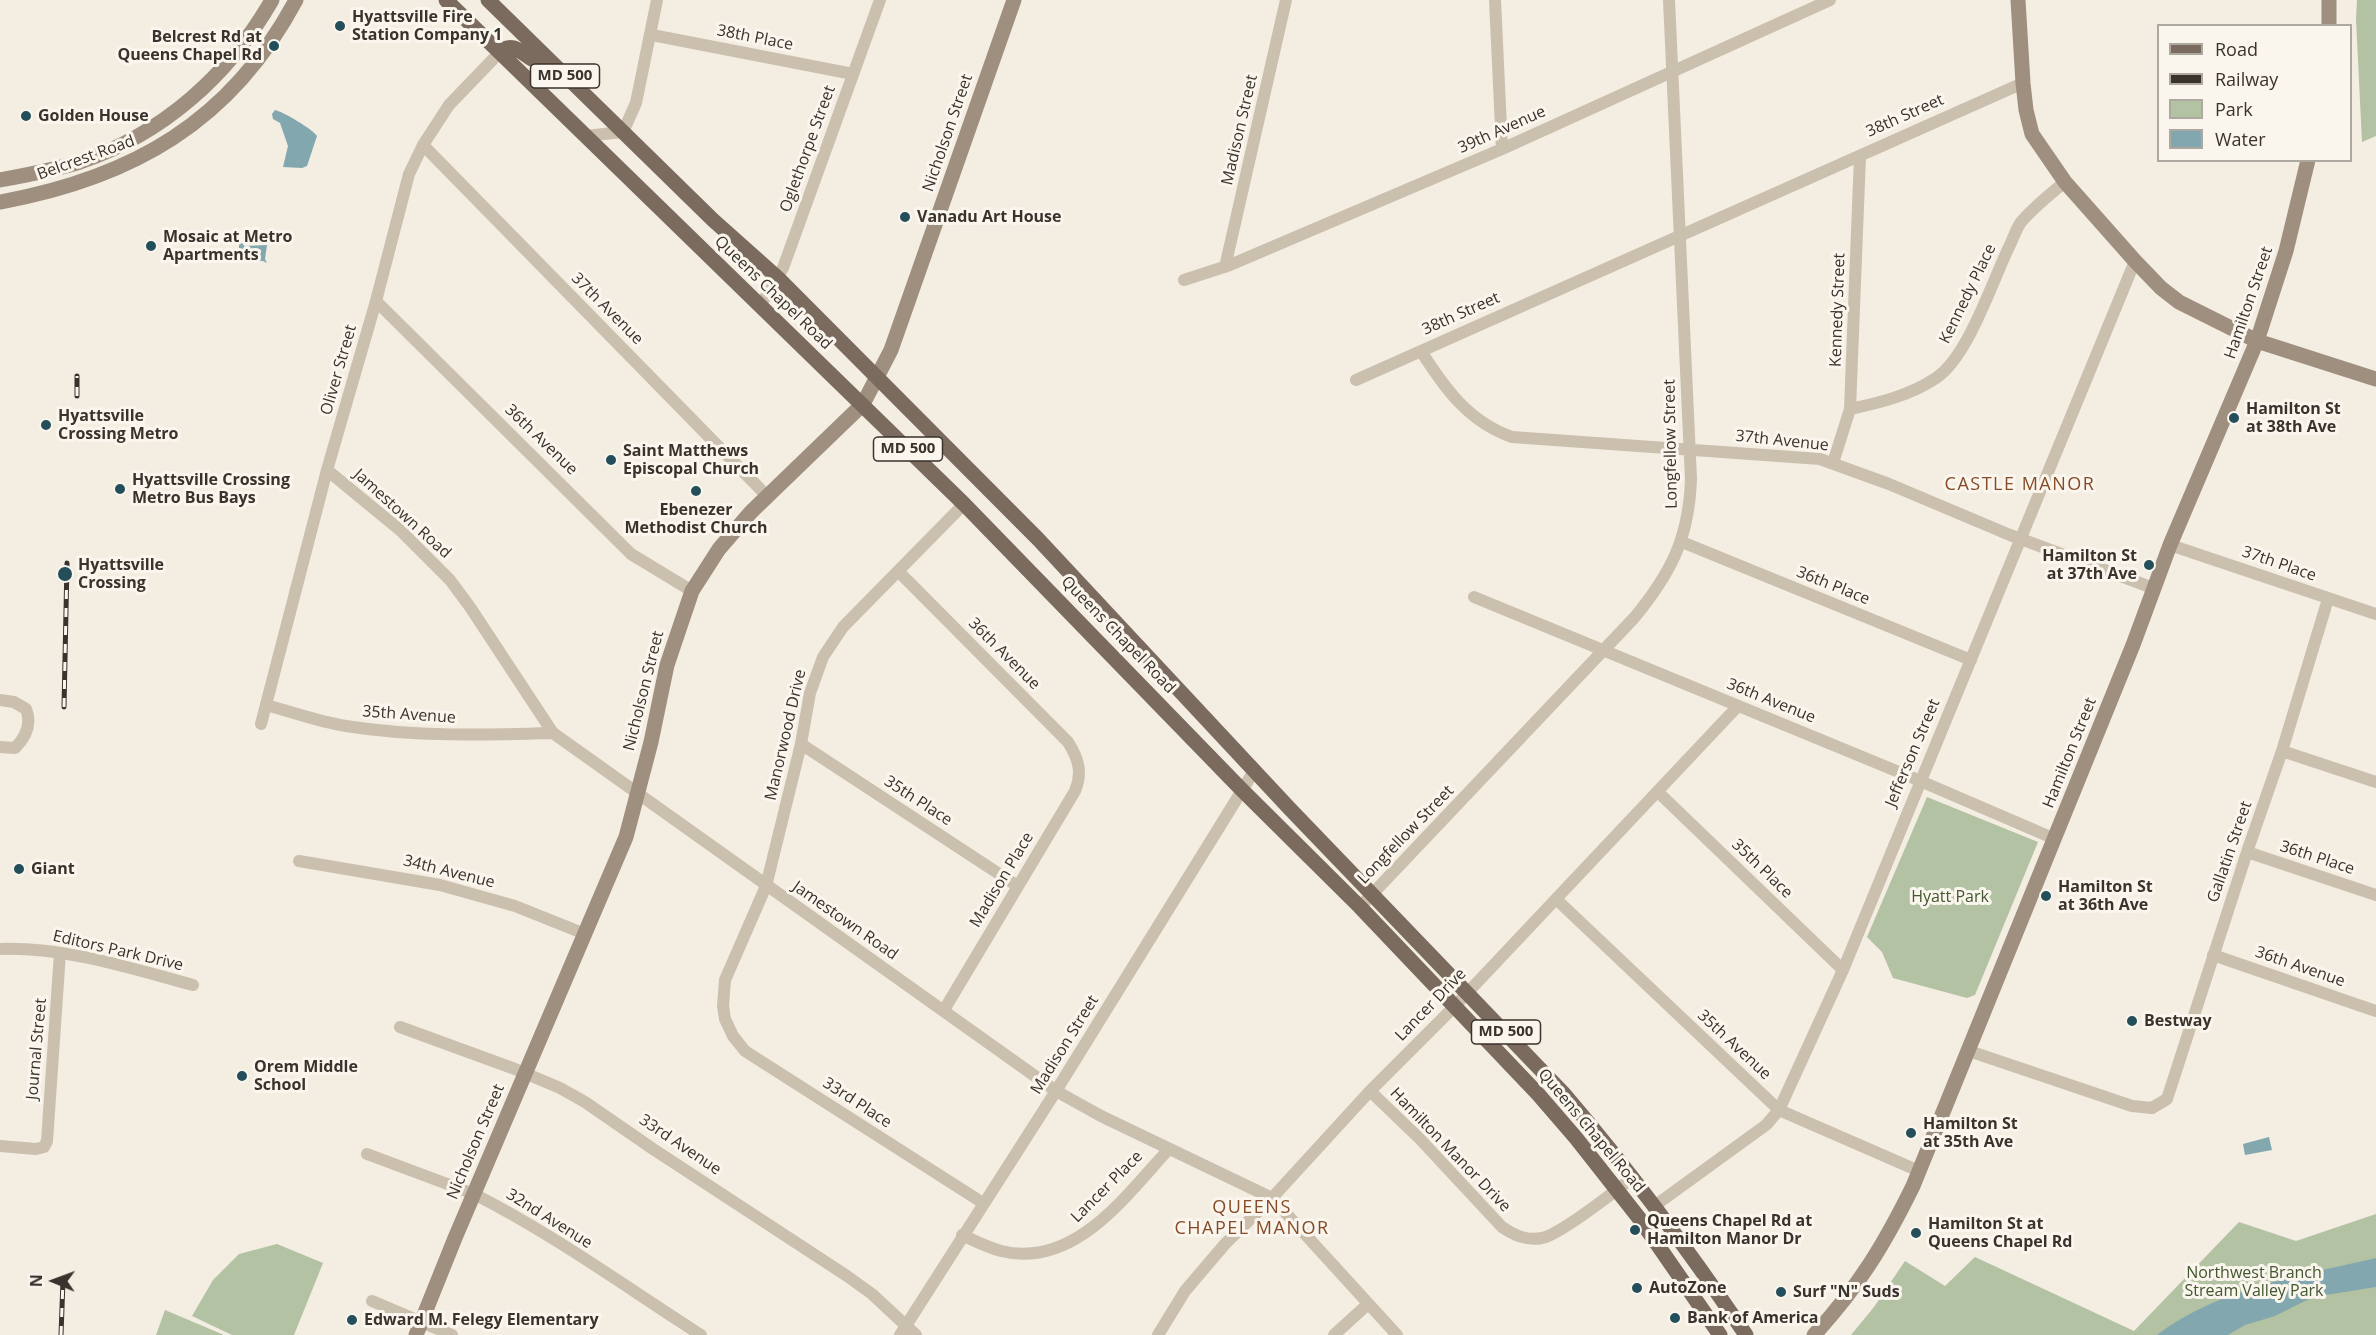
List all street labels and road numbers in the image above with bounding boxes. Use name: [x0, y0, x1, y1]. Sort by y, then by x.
street label: 38th Place: [715, 21, 795, 55]
road number: MD 500: [530, 64, 600, 88]
street label: Nicholson Street: [919, 72, 977, 194]
street label: Madison Street: [1218, 73, 1262, 187]
street label: Oglethorpe Street: [776, 83, 840, 215]
street label: 38th Street: [1863, 90, 1947, 142]
street label: 39th Avenue: [1455, 102, 1549, 158]
street label: Belcrest Road: [35, 131, 137, 185]
street label: Queens Chapel Road: [710, 232, 836, 354]
street label: Kennedy Place: [1936, 241, 2000, 347]
street label: Hamilton Street: [2221, 244, 2277, 362]
street label: Kennedy Street: [1826, 253, 1850, 367]
street label: 37th Avenue: [567, 269, 647, 349]
street label: 38th Street: [1419, 288, 1503, 340]
street label: Oliver Street: [317, 323, 361, 417]
street label: Longfellow Street: [1660, 379, 1682, 509]
street label: 36th Avenue: [501, 401, 581, 479]
street label: 37th Avenue: [1734, 427, 1830, 455]
road number: MD 500: [874, 437, 942, 461]
street label: Jamestown Road: [349, 465, 455, 563]
street label: 37th Place: [2239, 542, 2319, 586]
street label: 36th Place: [1794, 563, 1872, 609]
street label: Queens Chapel Road: [1057, 572, 1179, 698]
street label: 36th Avenue: [964, 614, 1044, 694]
street label: Nicholson Street: [620, 629, 668, 753]
street label: Manorwood Drive: [762, 668, 810, 802]
street label: 36th Avenue: [1724, 675, 1818, 727]
street label: Hamilton Street: [2039, 695, 2101, 811]
street label: Jefferson Street: [1882, 696, 1944, 810]
street label: 35th Avenue: [362, 702, 456, 728]
street label: 35th Place: [880, 772, 956, 830]
street label: Longfellow Street: [1354, 782, 1458, 888]
street label: Gallatin Street: [2204, 799, 2256, 905]
street label: Madison Place: [966, 829, 1038, 931]
street label: 35th Place: [1728, 835, 1796, 903]
street label: 36th Place: [2277, 837, 2357, 879]
street label: 34th Avenue: [401, 851, 497, 893]
street label: Jamestown Road: [789, 877, 901, 965]
street label: Editors Park Drive: [51, 927, 185, 975]
street label: 36th Avenue: [2253, 943, 2347, 991]
street label: Lancer Drive: [1392, 965, 1470, 1045]
street label: Madison Street: [1027, 992, 1103, 1098]
street label: Journal Street: [23, 997, 51, 1101]
street label: 35th Avenue: [1693, 1006, 1775, 1084]
road number: MD 500: [1472, 1020, 1540, 1044]
street label: Queens Chapel Road: [1534, 1065, 1648, 1197]
street label: 33rd Place: [819, 1074, 895, 1132]
street label: Nicholson Street: [443, 1082, 509, 1202]
street label: Hamilton Manor Drive: [1386, 1084, 1514, 1216]
street label: 33rd Avenue: [635, 1111, 725, 1179]
street label: Lancer Place: [1067, 1147, 1147, 1227]
street label: 32nd Avenue: [502, 1185, 596, 1253]

